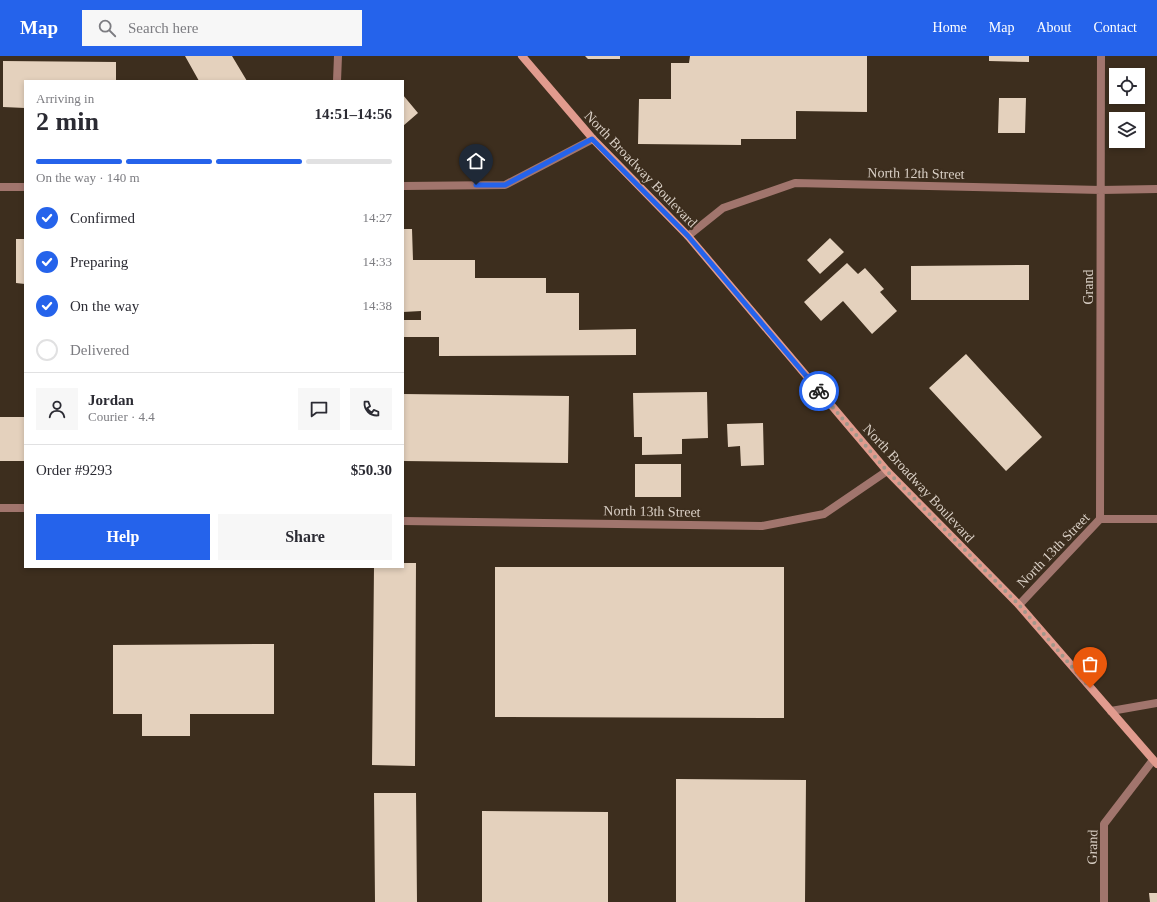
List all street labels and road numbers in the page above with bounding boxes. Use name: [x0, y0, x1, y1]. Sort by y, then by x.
street label: North Broadway Boulevard: [581, 108, 700, 230]
street label: North 12th Street: [867, 165, 965, 182]
street label: Grand: [1081, 270, 1096, 305]
street label: North Broadway Boulevard: [860, 421, 977, 545]
street label: North 13th Street: [603, 503, 701, 520]
street label: North 13th Street: [1014, 510, 1093, 591]
street label: Grand: [1084, 829, 1101, 865]

